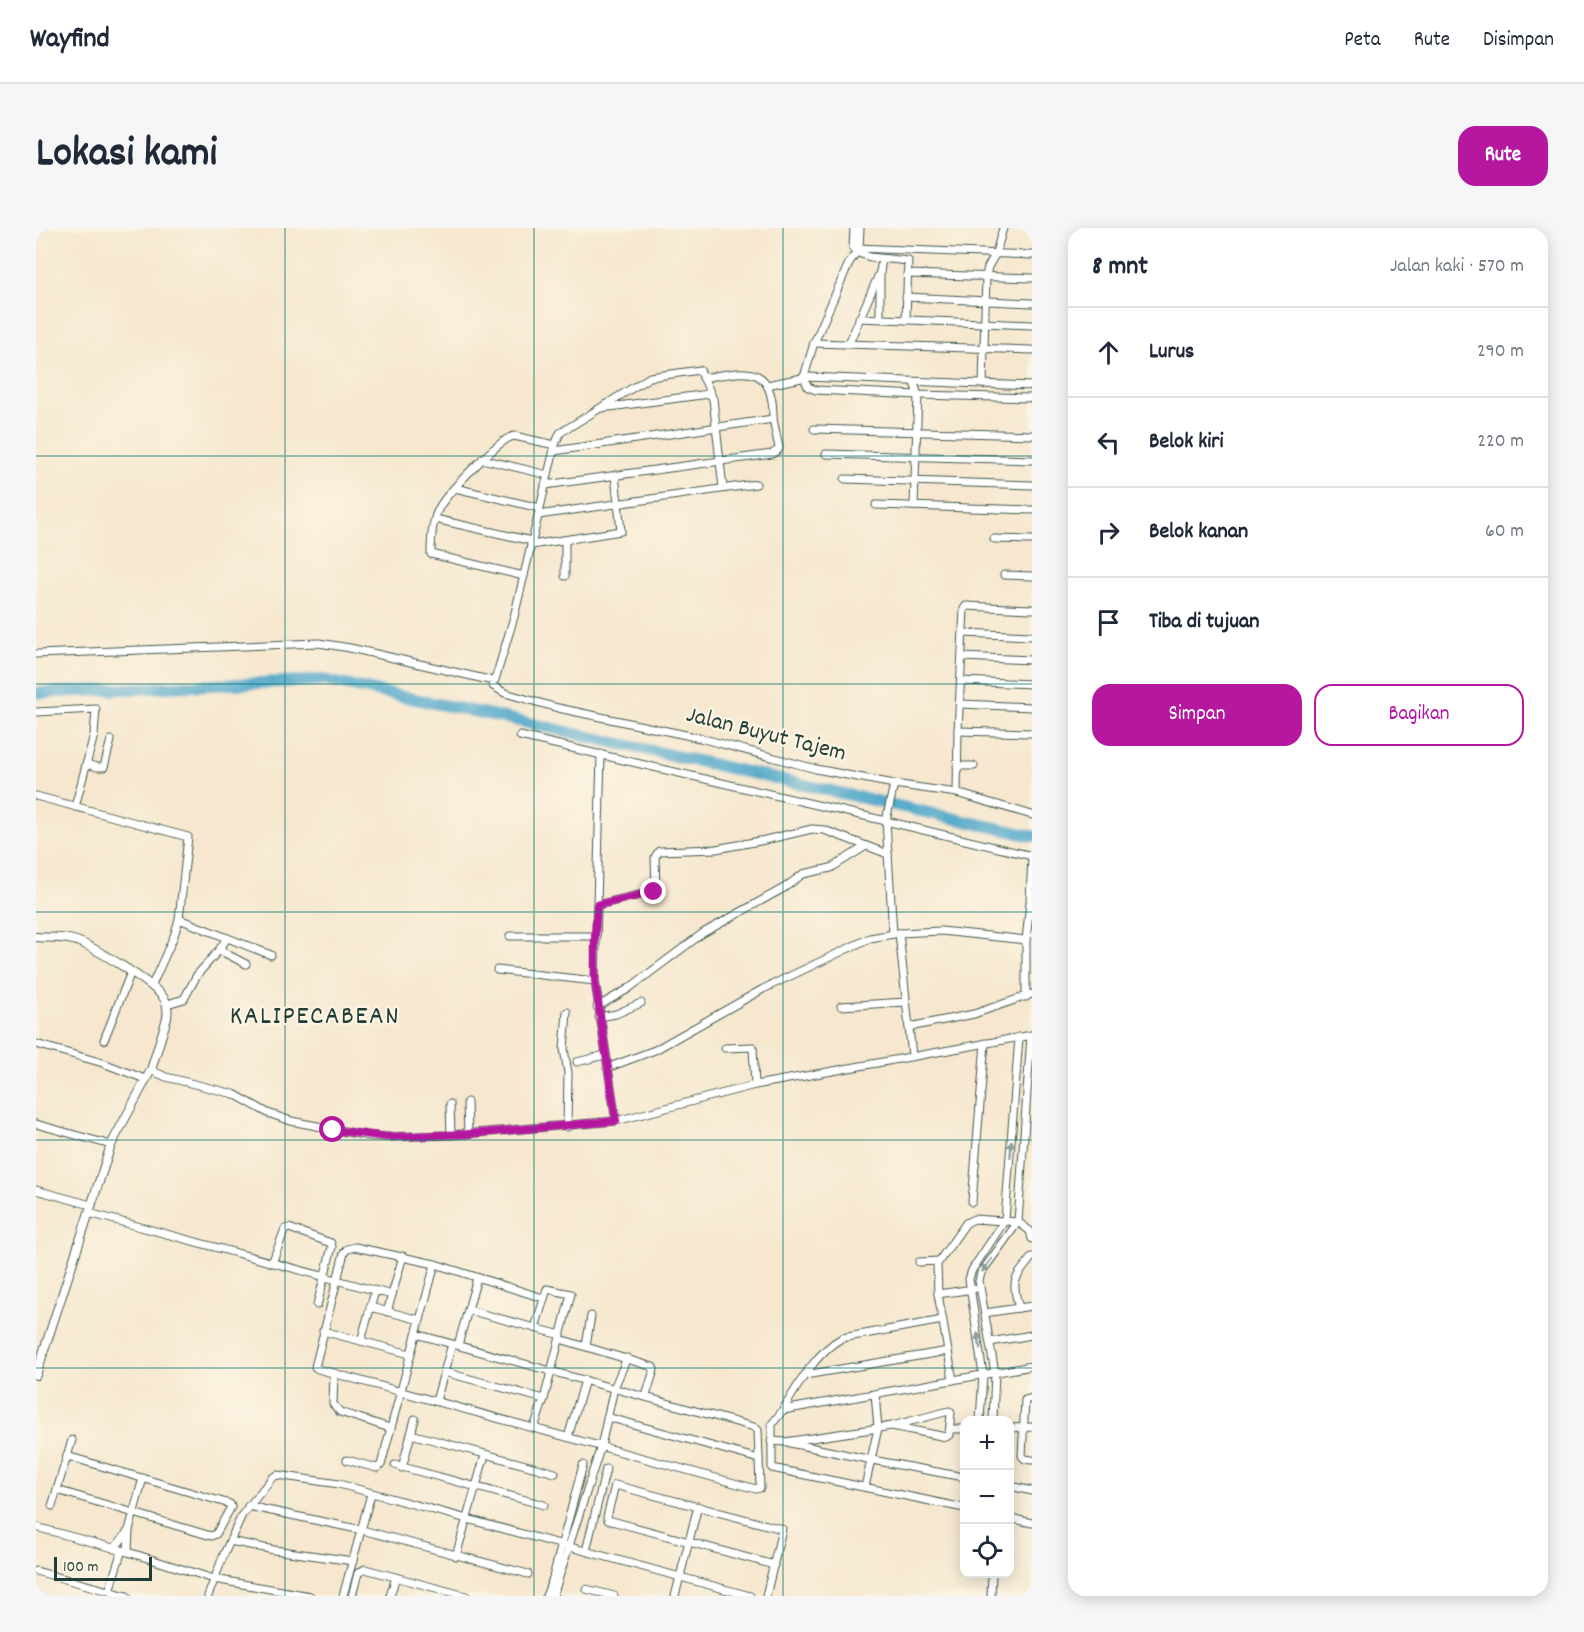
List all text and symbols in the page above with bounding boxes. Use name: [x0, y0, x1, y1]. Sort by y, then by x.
text: Wayfind: [30, 21, 110, 61]
text: Peta: [1344, 26, 1381, 56]
text: Rute: [1414, 26, 1450, 56]
text: Disimpan: [1483, 26, 1554, 56]
text: Lokasi kami: [36, 126, 217, 186]
button: Rute: [1458, 126, 1548, 186]
text: 8 mnt: [1092, 249, 1148, 286]
text: Jalan kaki · 570 m: [1390, 253, 1524, 281]
icon: ahead: [1092, 336, 1125, 369]
text: Lurus: [1149, 337, 1194, 368]
text: 290 m: [1477, 338, 1524, 366]
icon: left: [1092, 426, 1125, 459]
text: Belok kiri: [1149, 427, 1223, 458]
text: 220 m: [1477, 428, 1524, 456]
icon: right: [1092, 516, 1125, 549]
text: Belok kanan: [1149, 517, 1248, 548]
text: 60 m: [1485, 518, 1524, 546]
icon: arrive: [1092, 606, 1125, 639]
text: Tiba di tujuan: [1149, 607, 1259, 638]
button: Simpan: [1092, 684, 1302, 746]
button: Bagikan: [1314, 684, 1524, 746]
street label: Jalan Buyut Tajem: [682, 699, 850, 771]
route end: [640, 878, 666, 904]
district label: KALIPECABEAN: [230, 998, 400, 1037]
route start: [319, 1116, 345, 1142]
one-way arrow: [1006, 1139, 1016, 1158]
one-way arrow: [981, 1256, 993, 1272]
one-way arrow: [974, 1332, 983, 1351]
map controls: [960, 1416, 1014, 1578]
button: +: [960, 1416, 1014, 1470]
button: −: [960, 1470, 1014, 1524]
button: locate: [960, 1524, 1014, 1578]
scale bar: [54, 1554, 152, 1582]
text: 100 m: [63, 1556, 99, 1579]

